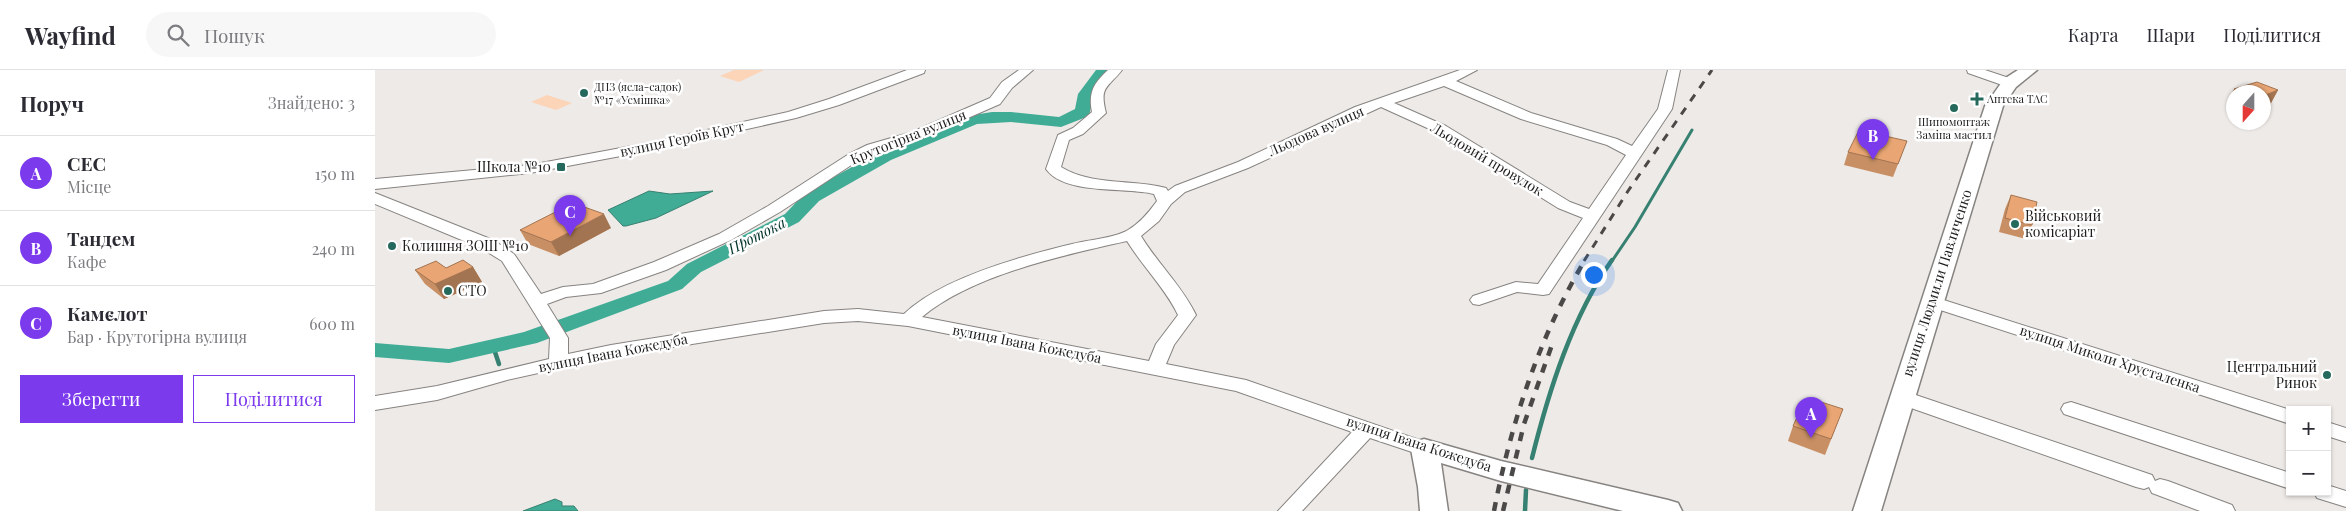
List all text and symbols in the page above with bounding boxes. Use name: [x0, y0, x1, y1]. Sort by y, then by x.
search box: [146, 12, 496, 57]
text: Wayfind: [25, 19, 116, 51]
icon: search: [164, 21, 192, 49]
text: Пошук: [204, 22, 265, 48]
text: Карта: [2068, 23, 2118, 47]
text: Шари: [2146, 23, 2195, 47]
text: Поділитися: [2223, 23, 2321, 47]
place label: ДНЗ (ясла-садок) №17 «Усмішка»: [594, 79, 681, 107]
north arrow: [2226, 85, 2271, 130]
marker: ДНЗ (ясла-садок) №17 «Усмішка»: [578, 87, 590, 99]
text: Поруч: [20, 89, 84, 117]
place label: Аптека ТАС: [1986, 91, 2047, 106]
text: Знайдено: 3: [268, 92, 355, 113]
marker: Аптека ТАС: [1971, 93, 1983, 105]
street label: Льодова вулиця: [1264, 101, 1367, 161]
marker: Шиномонтаж Заміна мастил: [1948, 102, 1960, 114]
street label: Крутогірна вулиця: [847, 104, 969, 168]
place label: Шиномонтаж Заміна мастил: [1916, 114, 1992, 142]
street label: вулиця Героїв Крут: [618, 116, 746, 161]
street label: Льодовий провулок: [1426, 117, 1547, 200]
pin: B: [1857, 119, 1889, 160]
text: СЕС: [67, 150, 106, 176]
place label: Школа №10: [477, 157, 551, 176]
marker: Школа №10: [555, 161, 567, 173]
text: A: [31, 163, 41, 184]
text: 150 m: [315, 163, 355, 184]
text: Місце: [67, 176, 111, 197]
street label: вулиця Людмили Павличенко: [1897, 187, 1976, 379]
pin: C: [554, 195, 586, 236]
place label: Військовий комісаріат: [2025, 206, 2101, 241]
water label: Протока: [723, 212, 789, 259]
marker: Військовий комісаріат: [2009, 218, 2021, 230]
text: Тандем: [67, 225, 135, 251]
place label: Колишня ЗОШ №10: [402, 236, 529, 255]
text: B: [31, 238, 41, 259]
text: 240 m: [312, 238, 355, 259]
marker: Колишня ЗОШ №10: [386, 240, 398, 252]
text: Кафе: [67, 251, 107, 272]
your location: [1581, 262, 1607, 288]
place label: СТО: [458, 281, 487, 300]
marker: СТО: [442, 285, 454, 297]
text: Камєлот: [67, 300, 148, 326]
text: C: [30, 313, 42, 334]
text: 600 m: [309, 313, 355, 334]
street label: вулиця Івана Кожедуба: [951, 320, 1103, 367]
street label: вулиця Миколи Хрусталенка: [2018, 320, 2203, 397]
text: Бар · Крутогірна вулиця: [67, 326, 247, 347]
street label: вулиця Івана Кожедуба: [537, 329, 689, 376]
place label: Центральний Ринок: [2227, 357, 2317, 392]
marker: Центральний Ринок: [2321, 369, 2333, 381]
button: Зберегти: [20, 375, 183, 423]
button: Поділитися: [193, 375, 355, 423]
pin: A: [1795, 397, 1827, 438]
map controls: [2286, 406, 2331, 496]
button: +: [2286, 406, 2331, 451]
street label: вулиця Івана Кожедуба: [1344, 411, 1494, 476]
button: −: [2286, 451, 2331, 496]

